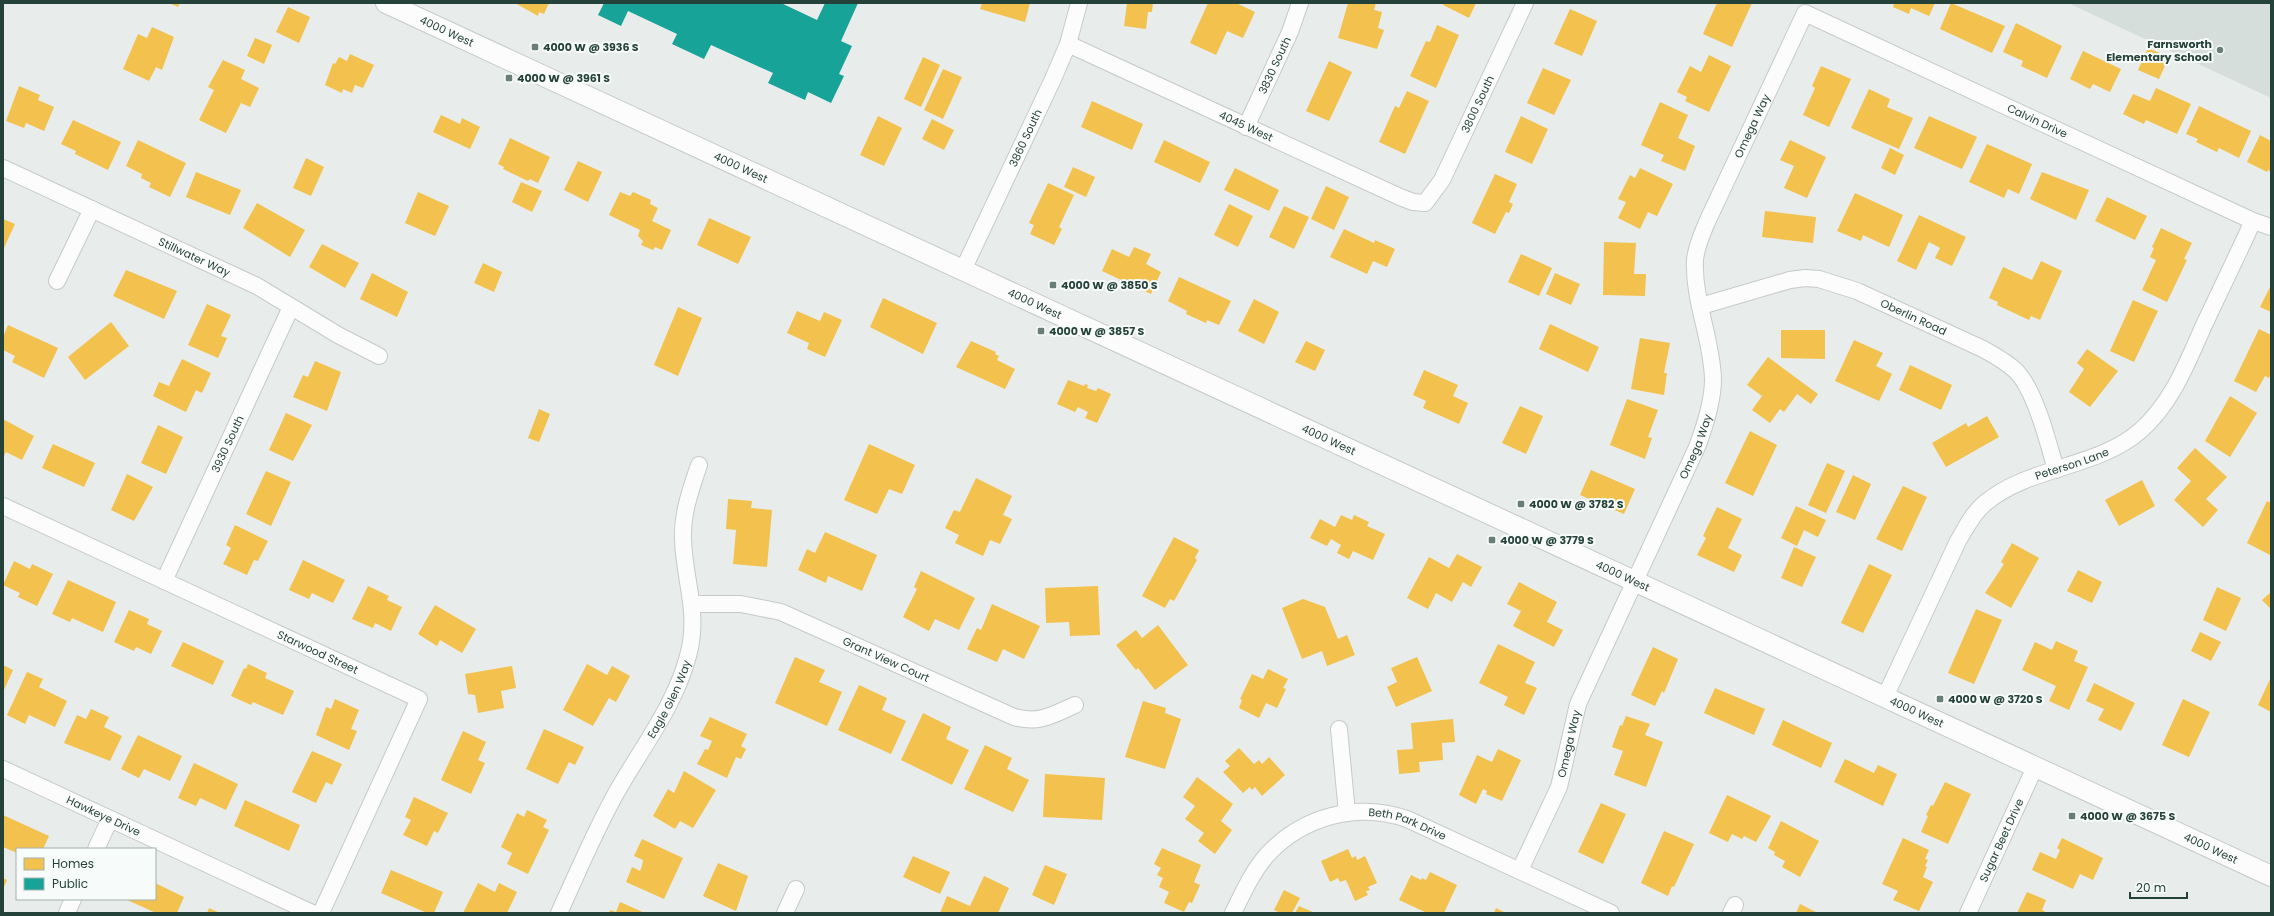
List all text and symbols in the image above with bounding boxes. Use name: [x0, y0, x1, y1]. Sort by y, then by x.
street label: 4000 West: [417, 12, 476, 51]
street label: 3830 South: [1254, 34, 1295, 97]
place label: Farnsworth Elementary School: [2106, 36, 2212, 65]
place label: 4000 W @ 3936 S: [543, 39, 639, 55]
marker: 4000 W @ 3936 S: [530, 42, 540, 52]
marker: Farnsworth Elementary School: [2215, 45, 2225, 55]
place label: 4000 W @ 3961 S: [517, 70, 610, 86]
marker: 4000 W @ 3961 S: [504, 73, 514, 83]
street label: 3800 South: [1457, 73, 1498, 135]
street label: Omega Way: [1730, 91, 1774, 161]
street label: Calvin Drive: [2004, 100, 2070, 142]
street label: 3860 South: [1005, 107, 1046, 169]
street label: 4045 West: [1216, 107, 1276, 145]
street label: 4000 West: [711, 148, 770, 187]
street label: Stillwater Way: [156, 233, 234, 281]
place label: 4000 W @ 3850 S: [1061, 277, 1158, 293]
marker: 4000 W @ 3850 S: [1048, 280, 1058, 290]
street label: 4000 West: [1005, 284, 1064, 323]
street label: Oberlin Road: [1878, 295, 1949, 339]
place label: 4000 W @ 3857 S: [1049, 323, 1145, 339]
marker: 4000 W @ 3857 S: [1036, 326, 1046, 336]
street label: Omega Way: [1675, 411, 1716, 482]
street label: 3930 South: [207, 413, 248, 475]
street label: 4000 West: [1299, 420, 1358, 459]
street label: Peterson Lane: [2033, 444, 2112, 484]
place label: 4000 W @ 3782 S: [1529, 496, 1624, 512]
marker: 4000 W @ 3782 S: [1516, 499, 1526, 509]
place label: 4000 W @ 3779 S: [1500, 532, 1594, 548]
marker: 4000 W @ 3779 S: [1487, 535, 1497, 545]
street label: 4000 West: [1593, 556, 1652, 595]
street label: Starwood Street: [275, 626, 361, 678]
street label: Grant View Court: [840, 633, 932, 686]
street label: Eagle Glen Way: [643, 657, 695, 741]
place label: 4000 W @ 3720 S: [1948, 691, 2043, 707]
street label: 4000 West: [1887, 693, 1946, 731]
marker: 4000 W @ 3720 S: [1935, 694, 1945, 704]
street label: Omega Way: [1553, 708, 1585, 779]
street label: Hawkeye Drive: [64, 792, 143, 840]
street label: Sugar Beet Drive: [1975, 796, 2028, 885]
street label: Beth Park Drive: [1368, 804, 1449, 844]
place label: 4000 W @ 3675 S: [2080, 808, 2175, 824]
marker: 4000 W @ 3675 S: [2067, 811, 2077, 821]
street label: 4000 West: [2181, 829, 2240, 868]
legend: [16, 848, 156, 900]
text: Homes: [52, 855, 94, 872]
scale bar: [2130, 874, 2187, 900]
text: Public: [52, 875, 88, 892]
text: 20 m: [2136, 879, 2166, 896]

